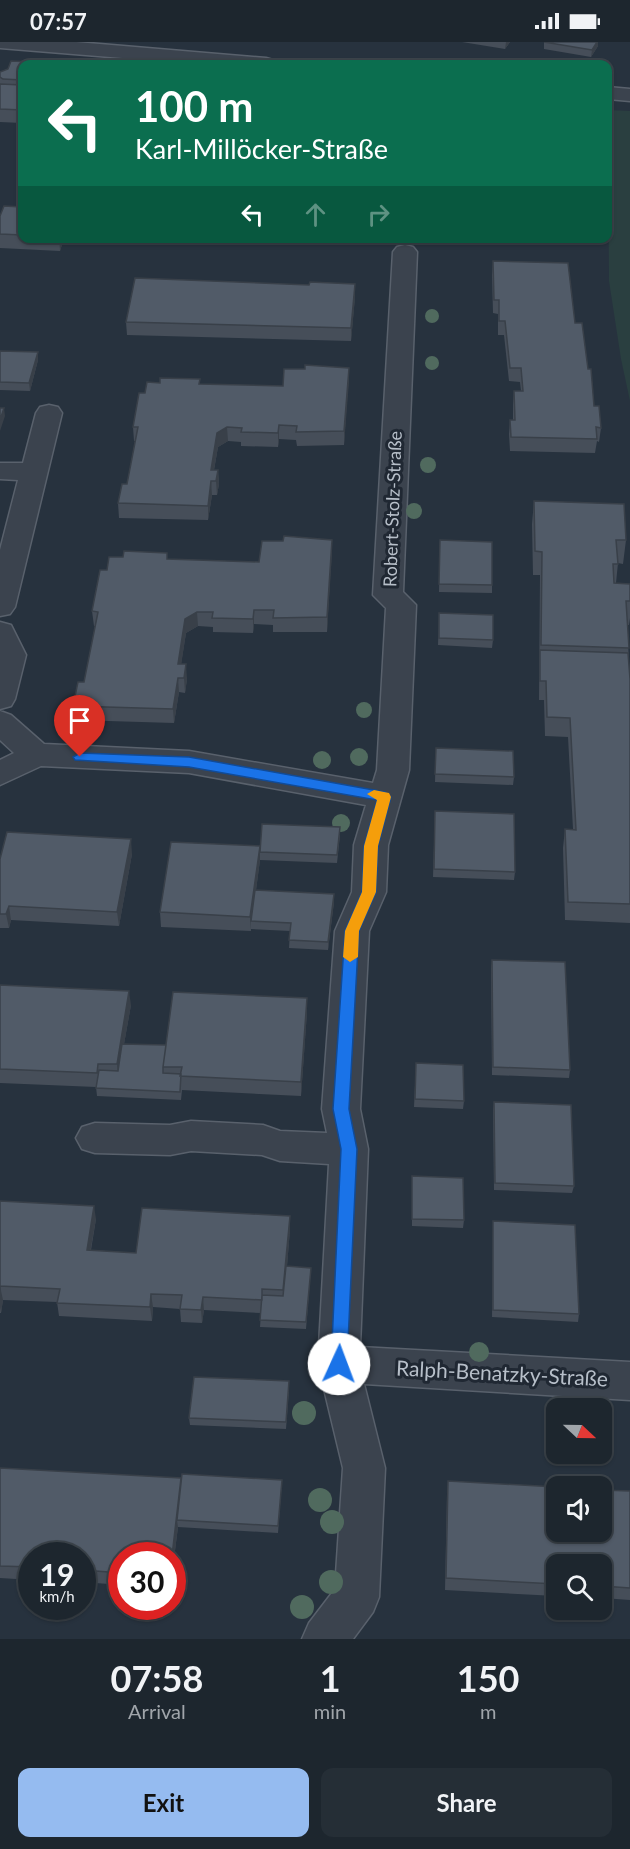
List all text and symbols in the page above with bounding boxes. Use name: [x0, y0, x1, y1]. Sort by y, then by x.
text: 07:57: [30, 8, 87, 35]
text: 100 m: [135, 81, 253, 131]
icon: left: [36, 84, 114, 162]
text: Karl-Millöcker-Straße: [135, 132, 388, 165]
icon: left: [236, 198, 269, 231]
icon: ahead: [299, 198, 332, 231]
icon: right: [362, 198, 395, 231]
street label: Robert-Stolz-Straße: [378, 431, 406, 587]
pin: [54, 695, 105, 757]
icon: arrive: [63, 704, 96, 737]
position arrow: [307, 1332, 371, 1396]
street label: Ralph-Benatzky-Straße: [395, 1354, 609, 1391]
north arrow: [546, 1398, 612, 1464]
map controls: [546, 1398, 612, 1620]
button: sound: [546, 1476, 612, 1542]
speed limit sign: 30: [108, 1542, 186, 1620]
button: search: [546, 1554, 612, 1620]
text: 19: [40, 1556, 74, 1592]
text: km/h: [39, 1587, 75, 1605]
text: 07:58: [111, 1656, 203, 1700]
text: 1: [320, 1656, 341, 1700]
text: 150: [457, 1656, 519, 1700]
text: Arrival: [128, 1699, 186, 1723]
text: min: [314, 1699, 346, 1723]
text: m: [480, 1699, 496, 1723]
button: Exit: [18, 1768, 309, 1837]
button: Share: [321, 1768, 612, 1837]

